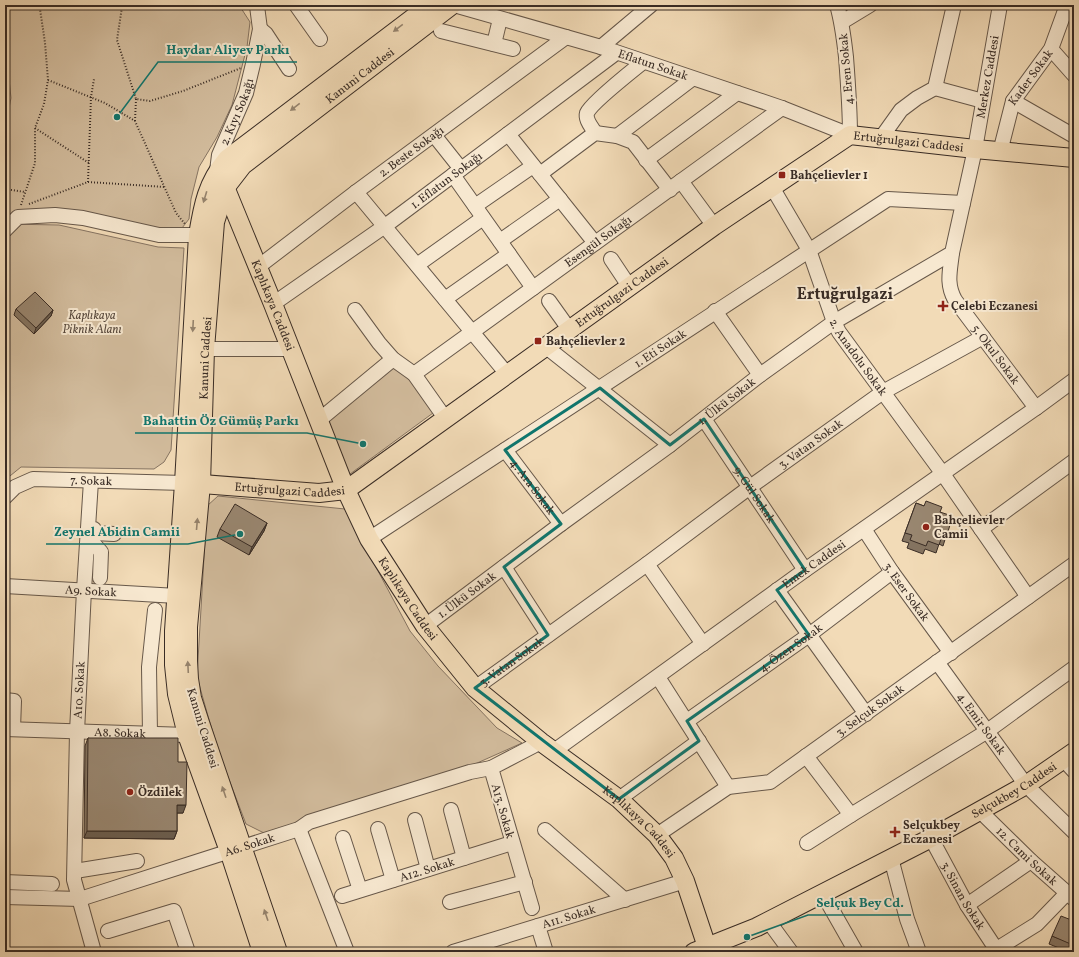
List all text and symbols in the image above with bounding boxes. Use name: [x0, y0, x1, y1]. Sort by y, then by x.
one-way arrow: [393, 24, 404, 32]
street label: 4. Eren Sokak: [836, 32, 858, 105]
street label: Merkez Caddesi: [973, 34, 1004, 120]
callout: Haydar Aliyev Parkı: [158, 37, 297, 62]
text: Haydar Aliyev Parkı: [166, 42, 290, 60]
street label: Kanuni Caddesi: [322, 45, 399, 108]
street label: Eflatun Sokak: [616, 46, 691, 85]
street label: Kader Sokak: [1005, 46, 1057, 109]
street label: 2. Kıyı Sokağı: [217, 77, 258, 148]
one-way arrow: [289, 102, 300, 111]
street label: 2. Beste Sokağı: [376, 122, 448, 181]
street label: Ertuğrulgazi Caddesi: [852, 128, 965, 157]
street label: 1. Eflatun Sokağı: [408, 148, 486, 213]
place label: Bahçelievler 1: [790, 168, 868, 184]
marker: Bahçelievler 1: [777, 170, 787, 180]
one-way arrow: [202, 192, 208, 204]
street label: Esengül Sokağı: [562, 212, 636, 272]
street label: Ertuğrulgazi Caddesi: [573, 254, 672, 332]
street label: Kaplıkaya Caddesi: [247, 258, 298, 354]
district label: Ertuğrulgazi: [797, 284, 893, 306]
place label: Çelebi Eczanesi: [951, 299, 1038, 315]
marker: Çelebi Eczanesi: [938, 301, 948, 311]
park label: Kaplıkaya Piknik Alanı: [62, 308, 122, 338]
street label: Kanuni Caddesi: [197, 316, 217, 400]
street label: 2. Anadolu Sokak: [825, 316, 890, 400]
one-way arrow: [189, 320, 196, 332]
street label: 5. Okul Sokak: [967, 322, 1023, 389]
street label: 1. Eti Sokak: [631, 326, 690, 372]
place label: Bahçelievler 2: [546, 334, 625, 350]
marker: Bahçelievler 2: [533, 336, 543, 346]
street label: 1. Ülkü Sokak: [695, 374, 760, 430]
callout: Bahattin Öz Gümüş Parkı: [135, 408, 307, 433]
text: Bahattin Öz Gümüş Parkı: [143, 413, 299, 431]
street label: 3. Vatan Sokak: [776, 416, 847, 473]
street label: 4. Ara Sokak: [506, 456, 559, 519]
street label: 9. Gül Sokak: [729, 464, 779, 527]
street label: 7. Sokak: [70, 473, 113, 490]
street label: Ertuğrulgazi Caddesi: [234, 480, 346, 502]
place label: Bahçelievler Camii: [934, 513, 1005, 543]
one-way arrow: [194, 518, 201, 530]
callout: Zeynel Abidin Camii: [46, 519, 188, 544]
marker: Bahçelievler Camii: [921, 522, 931, 532]
text: Zeynel Abidin Camii: [54, 524, 180, 542]
street label: Emek Caddesi: [779, 537, 850, 593]
street label: Kaplıkaya Caddesi: [374, 554, 441, 645]
street label: 3. Eser Sokak: [879, 560, 933, 625]
street label: 1. Ülkü Sokak: [435, 568, 500, 623]
street label: A9. Sokak: [64, 582, 118, 602]
street label: 4. Özen Sokak: [756, 620, 827, 677]
street label: 3. Vatan Sokak: [477, 634, 548, 691]
street label: A10. Sokak: [71, 660, 90, 719]
one-way arrow: [185, 661, 192, 673]
street label: 3. Selçuk Sokak: [833, 681, 908, 741]
street label: Kanuni Caddesi: [182, 686, 222, 771]
street label: 4. Emir Sokak: [953, 690, 1009, 759]
street label: A8. Sokak: [94, 725, 146, 743]
street label: Selçukbey Caddesi: [969, 759, 1061, 823]
street label: A13. Sokak: [487, 782, 518, 841]
street label: Kaplıkaya Caddesi: [599, 783, 679, 862]
place label: Özdilek: [138, 785, 183, 801]
one-way arrow: [220, 786, 226, 798]
marker: Özdilek: [125, 787, 135, 797]
place label: Selçukbey Eczanesi: [903, 818, 960, 848]
street label: 12. Cami Sokak: [992, 824, 1061, 890]
marker: Selçukbey Eczanesi: [890, 827, 900, 837]
street label: A6. Sokak: [223, 830, 277, 861]
street label: A12. Sokak: [398, 854, 457, 887]
street label: 3. Sinan Sokak: [936, 859, 989, 934]
callout: Selçuk Bey Cd.: [808, 890, 911, 915]
text: Selçuk Bey Cd.: [816, 895, 904, 913]
street label: A11. Sokak: [540, 902, 598, 933]
one-way arrow: [262, 909, 268, 921]

